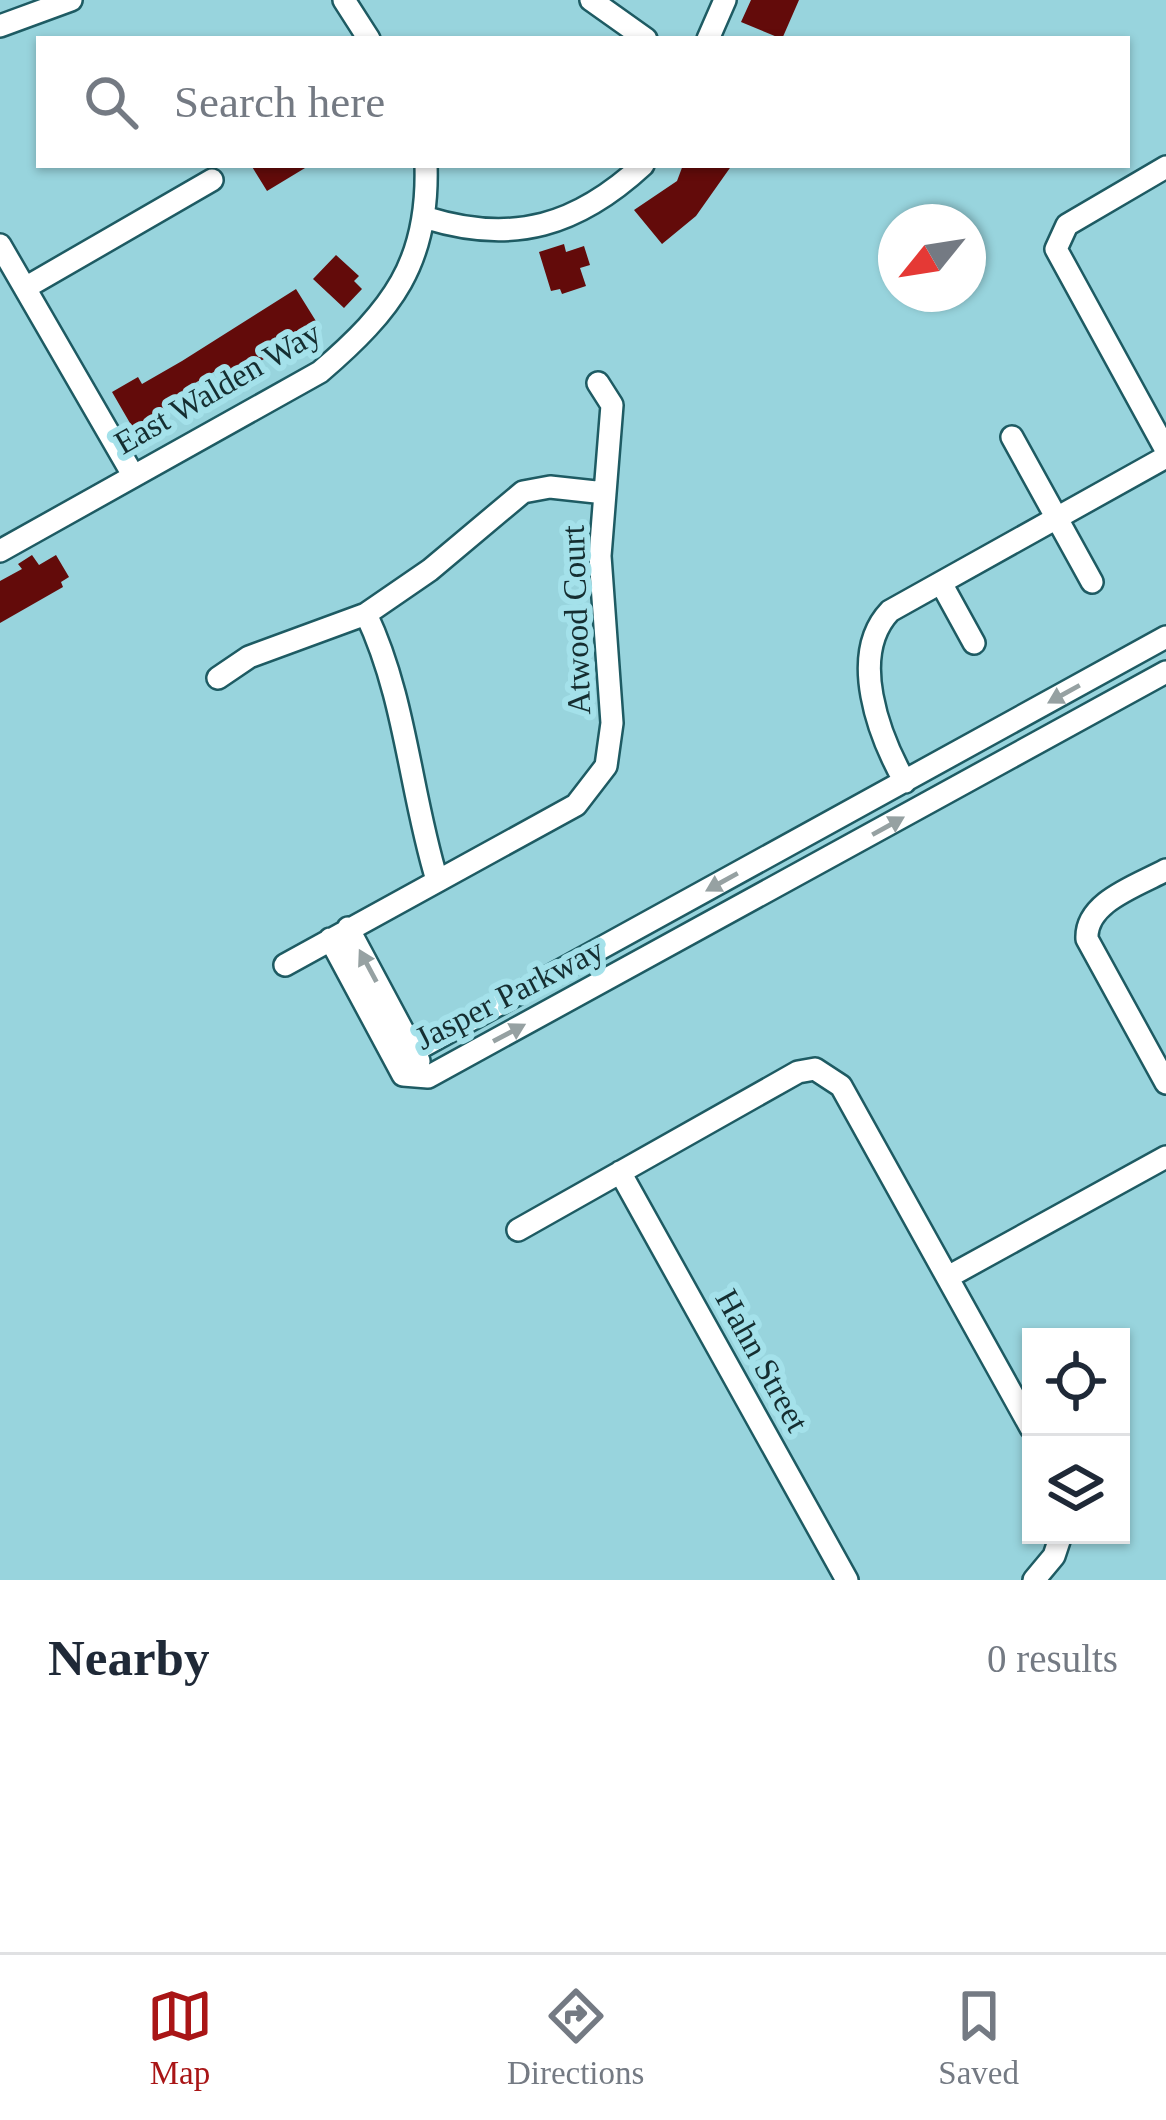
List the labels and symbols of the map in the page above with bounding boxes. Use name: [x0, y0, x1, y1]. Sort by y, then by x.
north arrow: [878, 204, 986, 312]
street label: East Walden Way: [108, 314, 327, 461]
street label: Atwood Court: [555, 525, 597, 715]
one-way arrow: [1047, 682, 1080, 703]
one-way arrow: [871, 816, 905, 837]
one-way arrow: [705, 871, 739, 892]
street label: Jasper Parkway: [409, 931, 610, 1057]
one-way arrow: [358, 948, 379, 983]
one-way arrow: [492, 1023, 527, 1044]
street label: Hahn Street: [708, 1283, 816, 1438]

